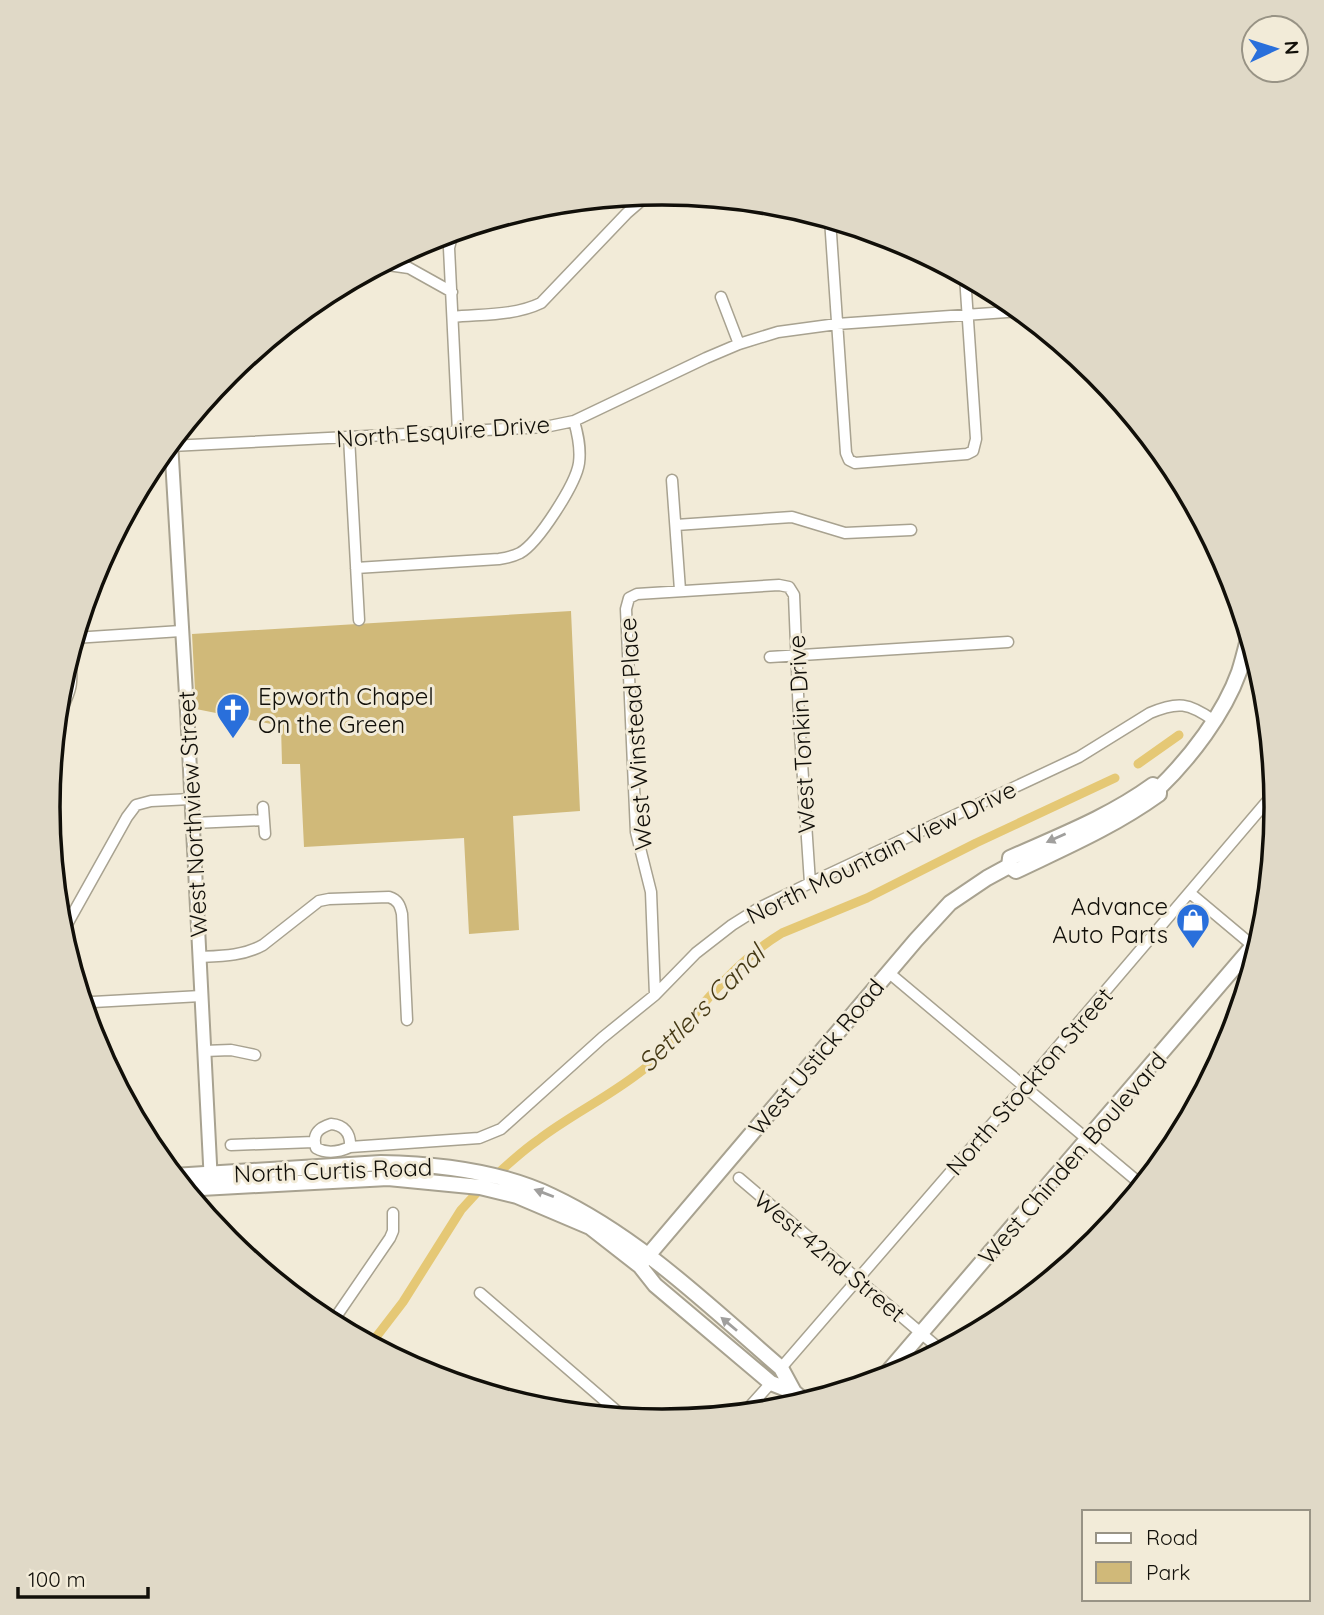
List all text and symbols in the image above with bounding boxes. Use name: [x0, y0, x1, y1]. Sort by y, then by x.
north arrow: [1240, 14, 1310, 84]
text: N: [1280, 40, 1304, 56]
street label: North Esquire Drive: [335, 409, 551, 453]
street label: West Winstead Place: [612, 617, 658, 851]
street label: West Tonkin Drive: [781, 634, 821, 834]
place label: Epworth Chapel On the Green: [258, 681, 434, 739]
street label: West Northview Street: [171, 690, 213, 938]
church icon: Epworth Chapel On the Green: [214, 691, 252, 740]
street label: North Mountain View Drive: [741, 773, 1021, 931]
one-way arrow: [1045, 833, 1066, 844]
place label: Advance Auto Parts: [1052, 891, 1168, 949]
shop icon: Advance Auto Parts: [1174, 901, 1212, 950]
water label: Settlers Canal: [631, 935, 774, 1078]
street label: West Ustick Road: [742, 973, 890, 1141]
street label: North Stockton Street: [939, 981, 1119, 1181]
street label: West Chinden Boulevard: [971, 1045, 1173, 1271]
street label: North Curtis Road: [233, 1152, 433, 1188]
street label: West 42nd Street: [748, 1184, 912, 1328]
one-way arrow: [534, 1188, 555, 1199]
one-way arrow: [721, 1316, 739, 1331]
legend: [1082, 1510, 1310, 1601]
text: Road: [1146, 1524, 1198, 1550]
scale bar: [18, 1556, 147, 1600]
text: Park: [1146, 1559, 1190, 1585]
text: 100 m: [28, 1566, 86, 1592]

